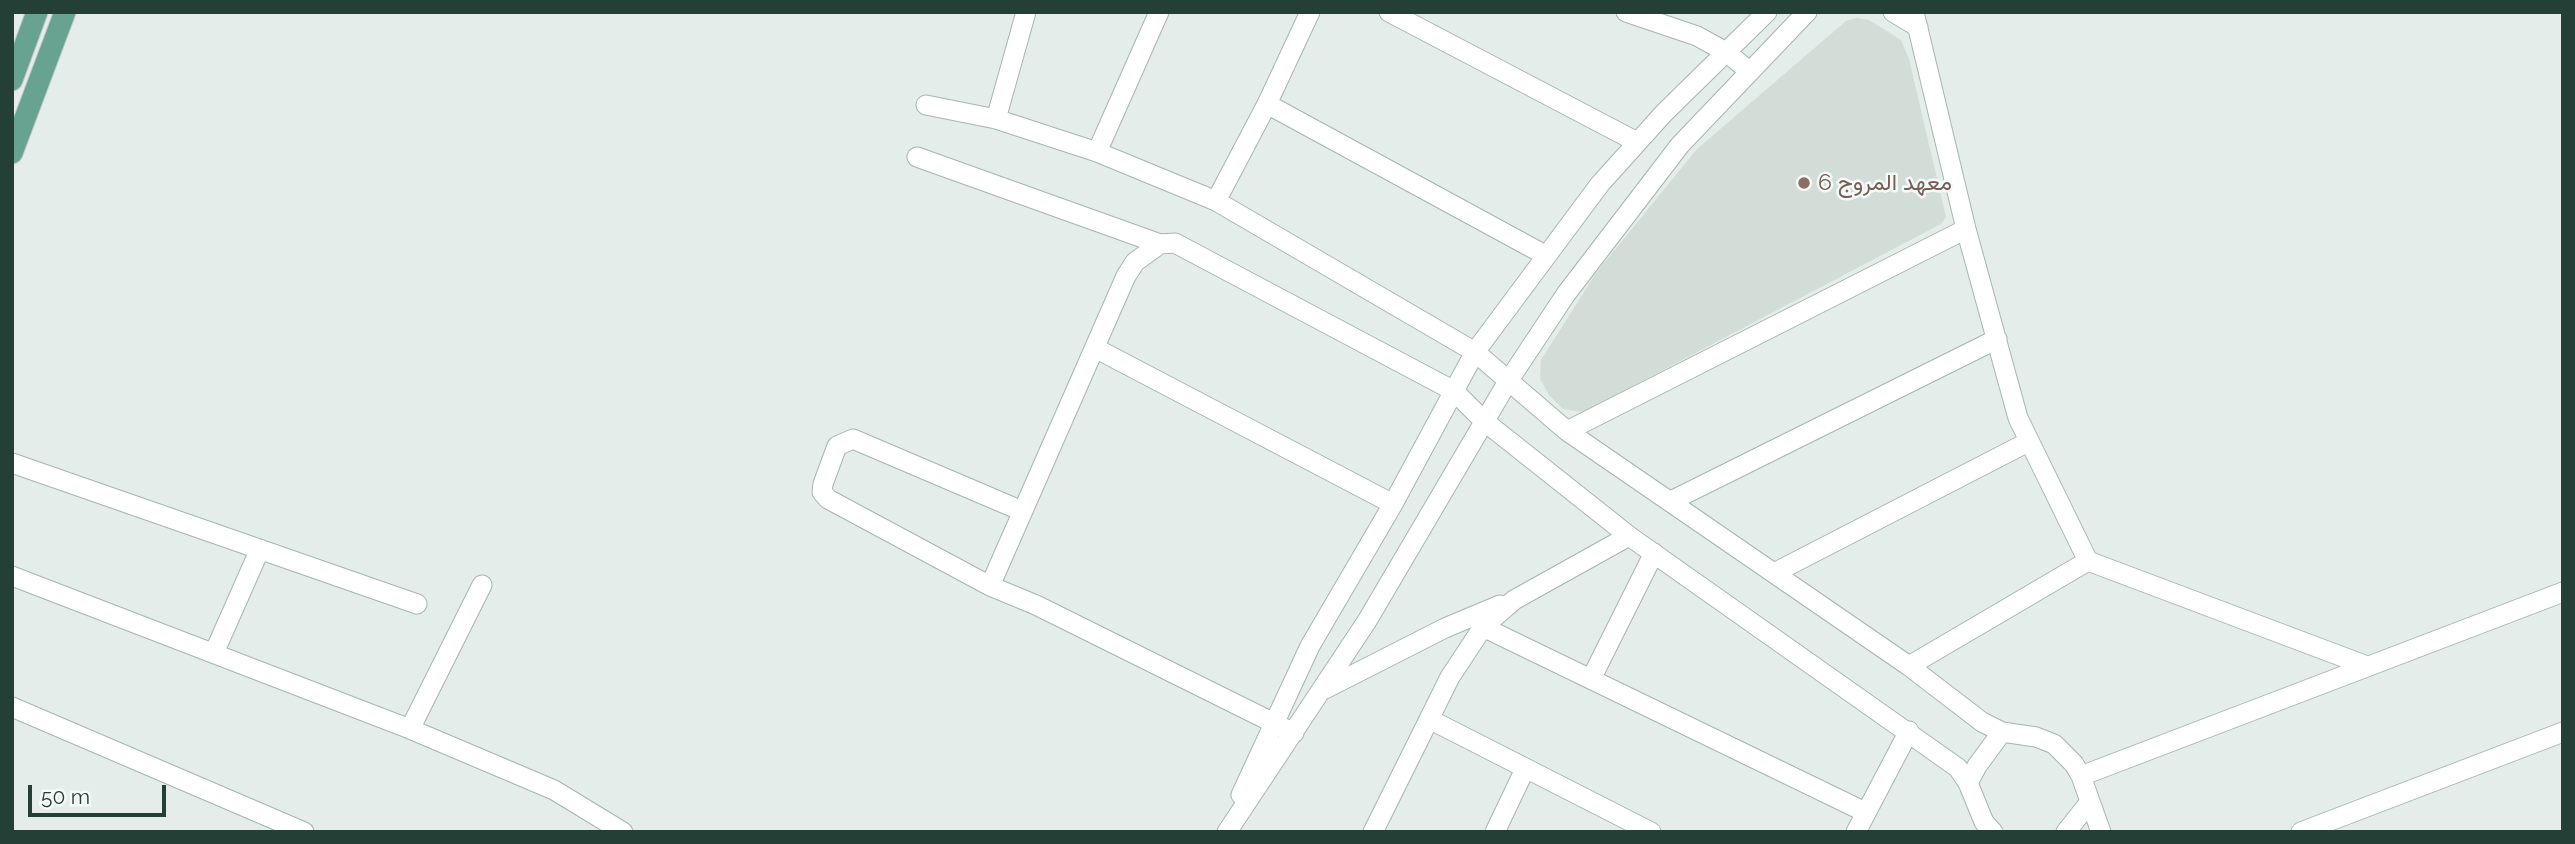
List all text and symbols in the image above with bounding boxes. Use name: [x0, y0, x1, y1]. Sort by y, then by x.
place label: معهد المروج 6: [1818, 169, 1952, 197]
marker: معهد المروج 6: [1796, 175, 1812, 191]
scale bar: [32, 770, 170, 814]
text: 50 m: [41, 784, 90, 809]

